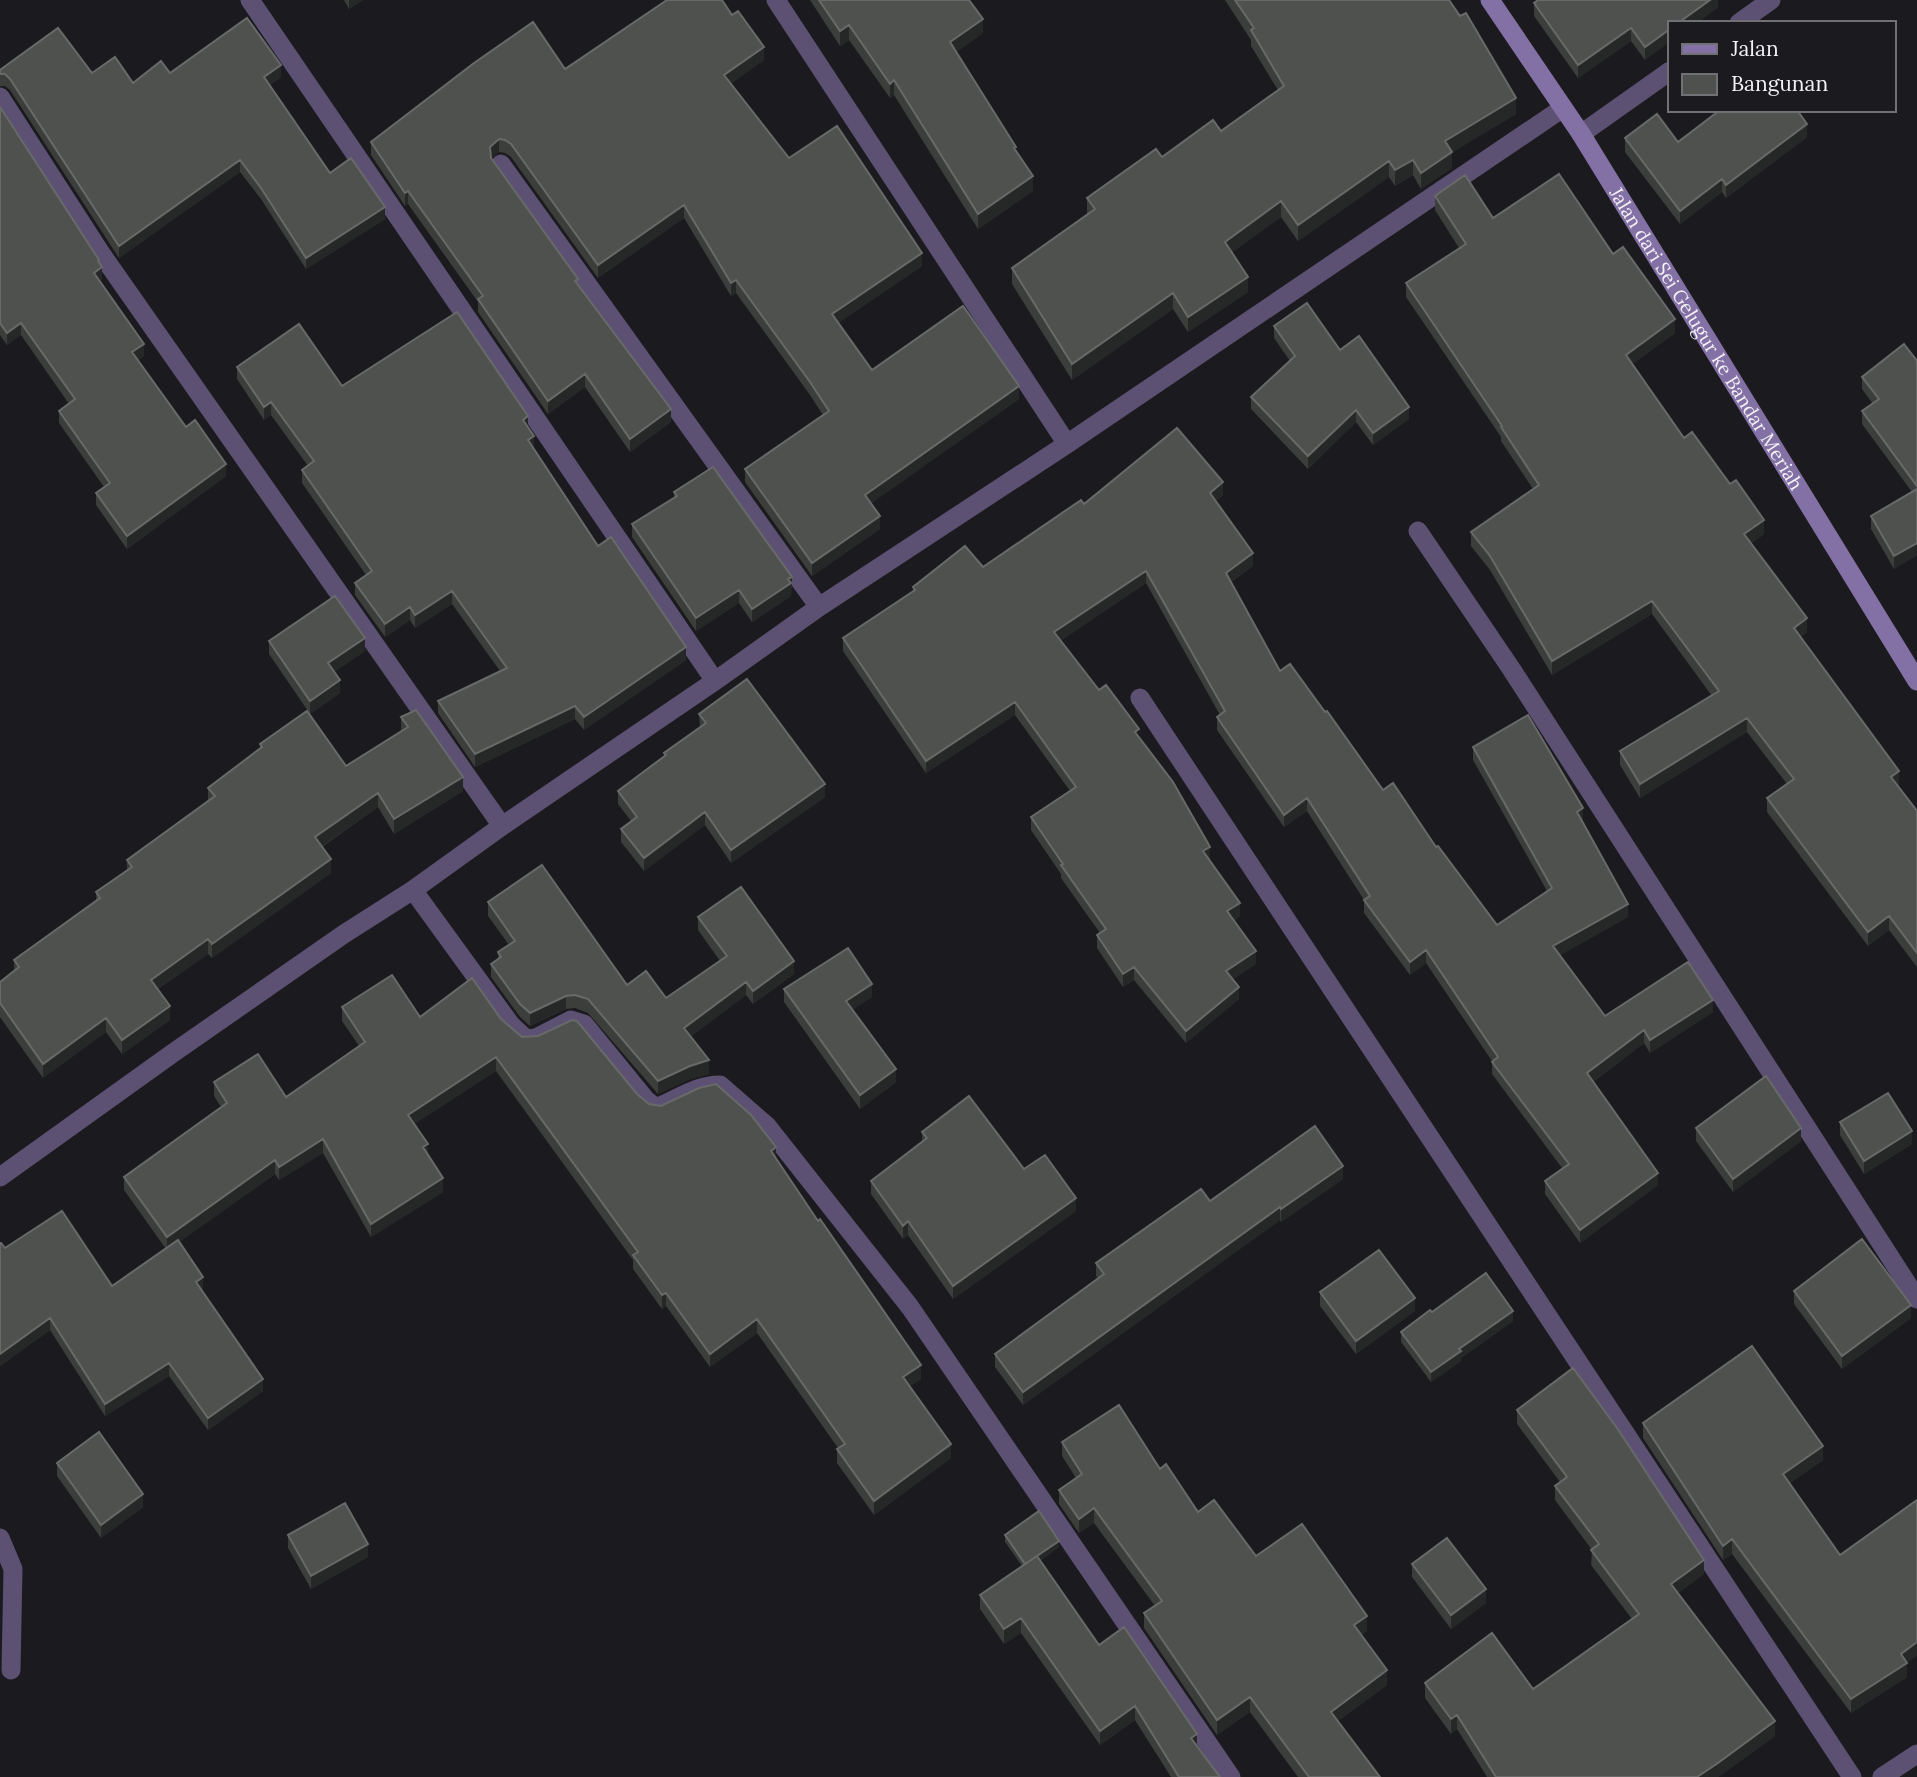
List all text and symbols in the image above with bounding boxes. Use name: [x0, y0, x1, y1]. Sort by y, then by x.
legend: [1668, 21, 1896, 112]
text: Jalan: [1730, 35, 1779, 62]
text: Bangunan: [1731, 70, 1828, 97]
street label: Jalan dari Sei Gelugur ke Bandar Meriah: [1604, 182, 1809, 494]

